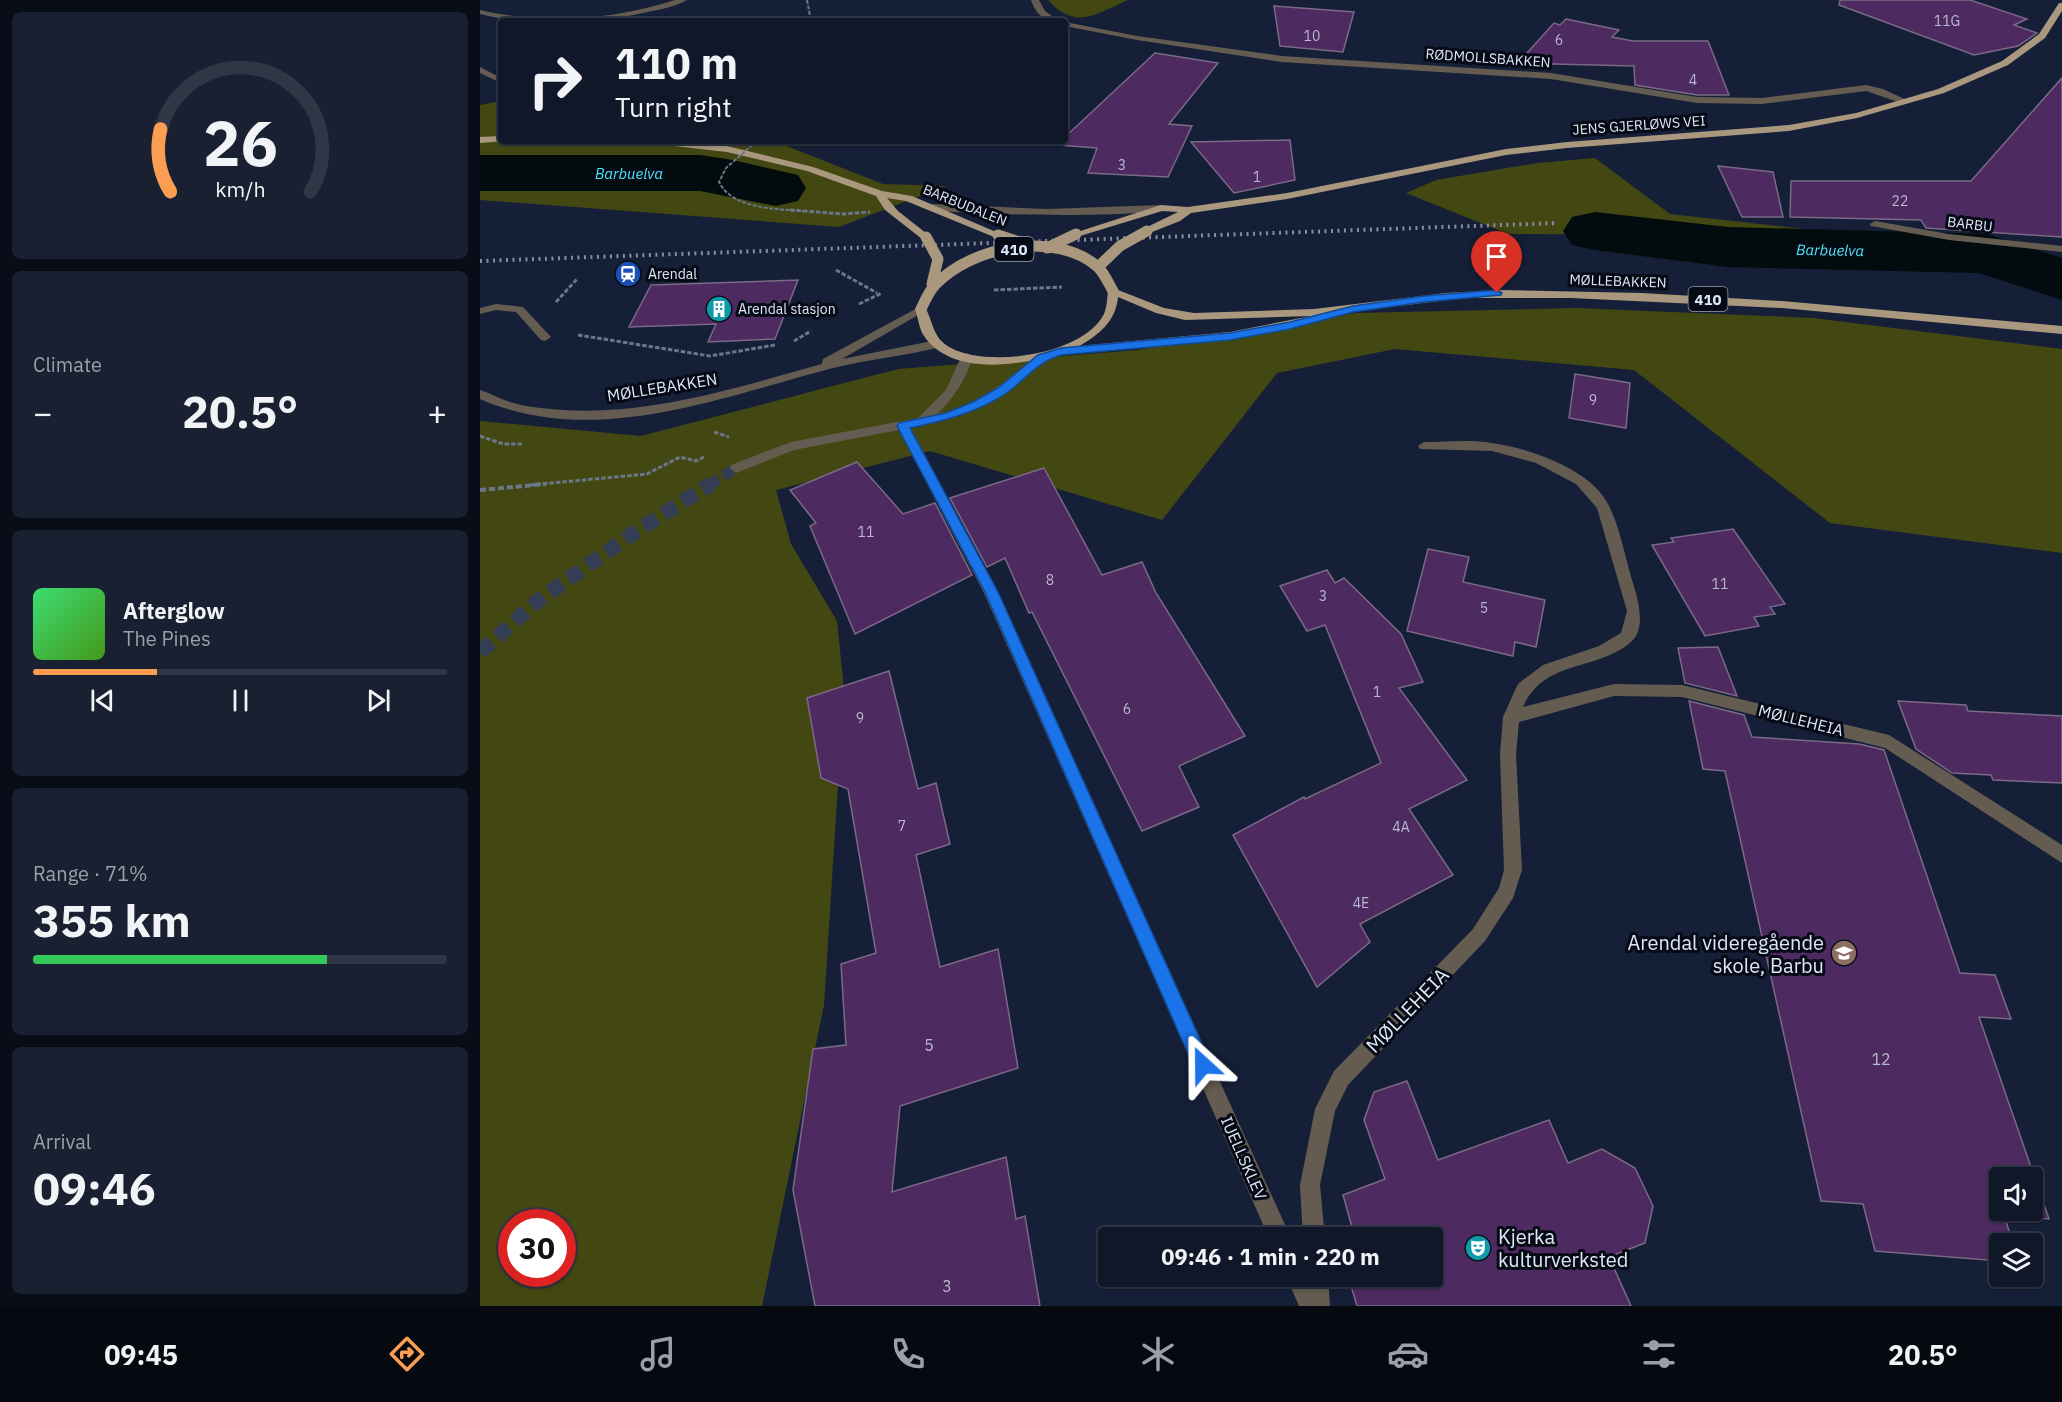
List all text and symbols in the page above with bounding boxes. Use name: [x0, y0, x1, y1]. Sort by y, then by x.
house number: 11G: [1934, 12, 1960, 30]
house number: 10: [1304, 27, 1320, 45]
house number: 6: [1555, 31, 1563, 49]
text: 110 m: [615, 36, 738, 91]
icon: right: [516, 42, 594, 120]
street label: RØDMOLLSBAKKEN: [1425, 45, 1551, 71]
house number: 4: [1689, 71, 1697, 89]
text: Turn right: [615, 89, 732, 124]
text: 26: [203, 103, 277, 184]
street label: JENS GJERLØWS VEI: [1572, 111, 1706, 139]
house number: 3: [1118, 156, 1126, 174]
water label: Barbuelva: [595, 164, 663, 183]
house number: 1: [1253, 168, 1261, 186]
text: km/h: [215, 176, 265, 204]
street label: BARBUDALEN: [920, 180, 1010, 230]
house number: 22: [1892, 192, 1908, 210]
street label: BARBU: [1946, 212, 1994, 236]
pin: [1471, 231, 1522, 293]
road number: 410: [994, 237, 1034, 261]
icon: arrive: [1480, 240, 1513, 273]
water label: Barbuelva: [1796, 240, 1864, 260]
station icon: Arendal: [613, 259, 643, 289]
place label: Arendal: [648, 265, 697, 283]
street label: MØLLEBAKKEN: [1569, 270, 1667, 292]
road number: 410: [1688, 287, 1728, 311]
building icon: Arendal stasjon: [704, 294, 734, 324]
place label: Arendal stasjon: [738, 300, 836, 318]
text: Climate: [33, 351, 102, 378]
street label: MØLLEBAKKEN: [606, 368, 718, 406]
text: 20.5°: [182, 382, 298, 440]
text: −: [33, 391, 53, 434]
text: +: [427, 391, 447, 434]
house number: 9: [1589, 391, 1597, 409]
house number: 11: [858, 523, 874, 541]
house number: 8: [1046, 571, 1054, 589]
house number: 11: [1712, 575, 1728, 593]
house number: 3: [1319, 587, 1327, 605]
text: Afterglow: [123, 596, 225, 625]
house number: 5: [1480, 599, 1488, 617]
text: The Pines: [123, 625, 211, 652]
house number: 1: [1373, 683, 1381, 701]
icon: previous: [86, 684, 119, 717]
icon: pause: [224, 684, 257, 717]
icon: next: [362, 684, 395, 717]
house number: 6: [1123, 700, 1131, 718]
street label: MØLLEHEIA: [1756, 700, 1846, 740]
house number: 9: [856, 709, 864, 727]
house number: 7: [898, 817, 906, 835]
house number: 4A: [1392, 818, 1410, 836]
text: Range · 71%: [33, 860, 148, 887]
text: 355 km: [33, 891, 191, 949]
house number: 4E: [1353, 894, 1369, 912]
place label: Arendal videregående skole, Barbu: [1627, 929, 1824, 979]
school or university icon: Arendal videregående skole, Barbu: [1829, 938, 1859, 968]
street label: MØLLEHEIA: [1360, 961, 1455, 1058]
position arrow: [1171, 1033, 1235, 1097]
house number: 5: [924, 1035, 934, 1055]
house number: 12: [1871, 1049, 1891, 1069]
street label: IUELLSKLEV: [1217, 1113, 1271, 1203]
text: Arrival: [33, 1128, 91, 1155]
text: 09:46: [33, 1159, 156, 1217]
map controls: [1989, 1167, 2043, 1287]
button: sound: [1989, 1167, 2043, 1221]
speed limit sign: 30: [498, 1209, 576, 1287]
place label: Kjerka kulturverksted: [1498, 1223, 1628, 1273]
theatre icon: Kjerka kulturverksted: [1463, 1233, 1493, 1263]
button: layers: [1989, 1233, 2043, 1287]
text: 09:46 · 1 min · 220 m: [1161, 1242, 1380, 1271]
house number: 3: [942, 1276, 952, 1296]
icon: directions: [386, 1333, 428, 1375]
icon: music: [637, 1333, 679, 1375]
icon: phone: [887, 1333, 929, 1375]
icon: climate: [1137, 1333, 1179, 1375]
icon: car: [1387, 1333, 1429, 1375]
icon: filters: [1638, 1333, 1680, 1375]
text: 09:45: [104, 1337, 178, 1372]
text: 20.5°: [1888, 1337, 1958, 1372]

